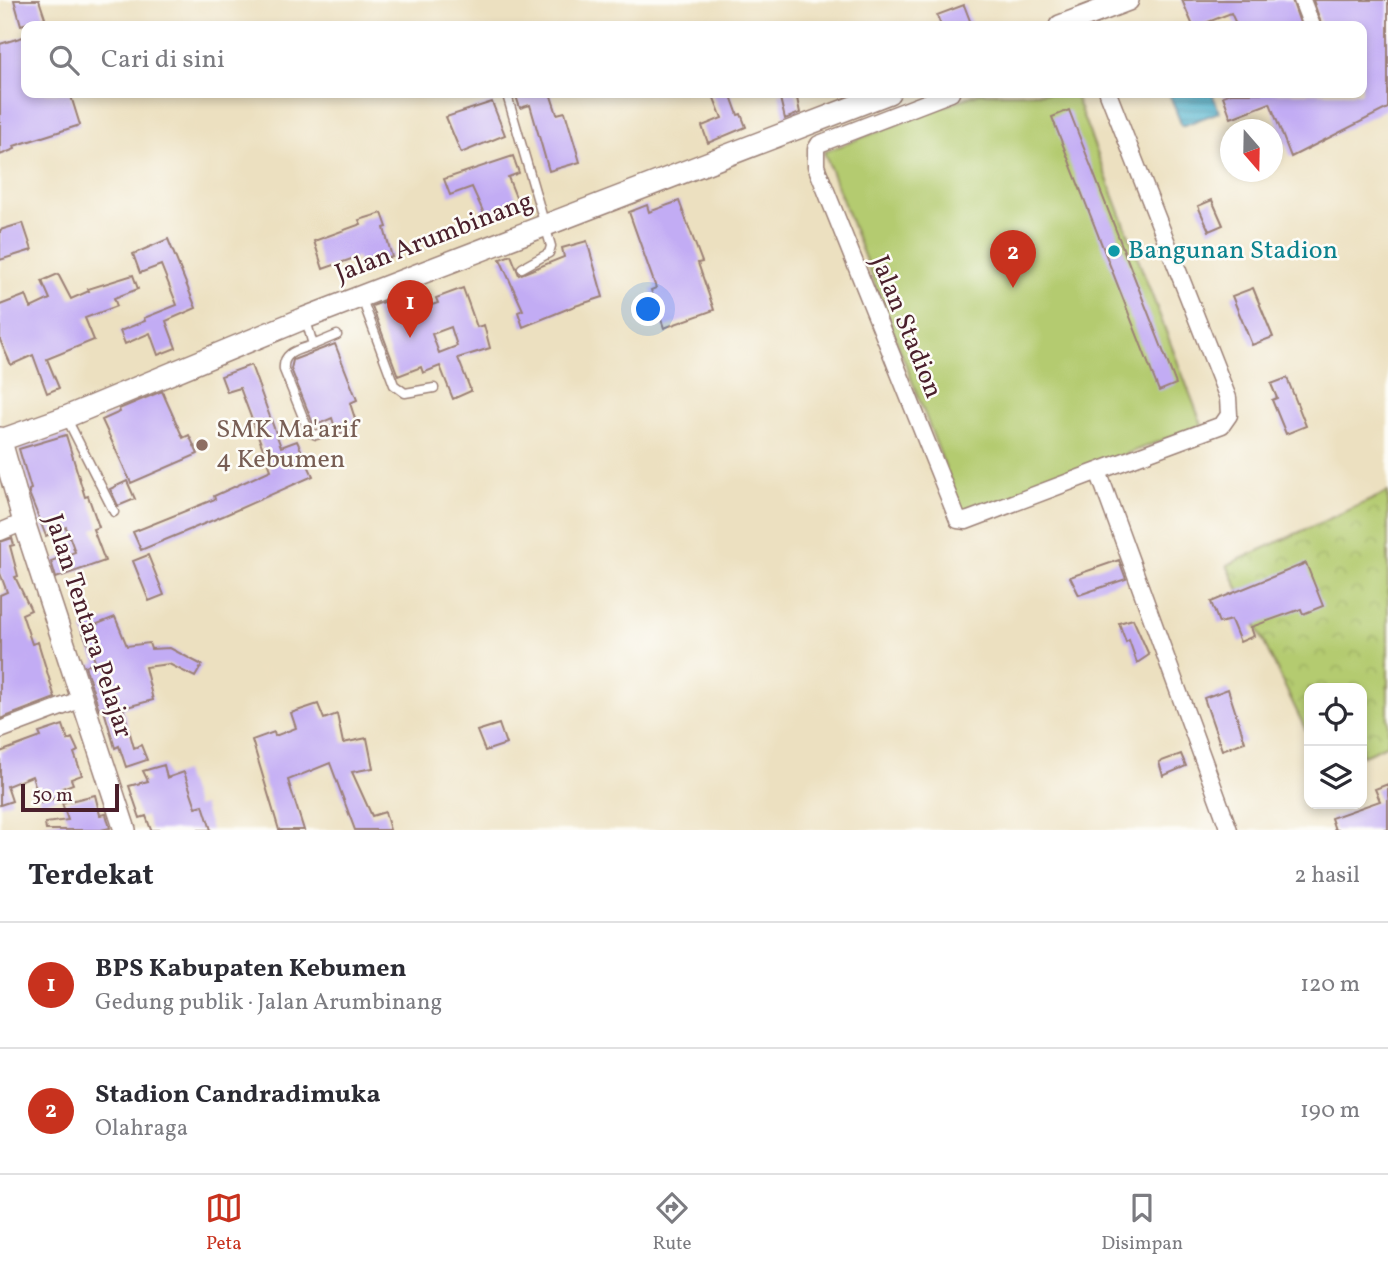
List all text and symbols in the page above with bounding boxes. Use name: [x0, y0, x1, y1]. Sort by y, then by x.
search box: [21, 21, 1367, 98]
icon: search: [45, 41, 83, 79]
text: Cari di sini: [101, 42, 225, 78]
north arrow: [1220, 119, 1283, 182]
street label: Jalan Arumbinang: [330, 184, 538, 292]
pin: 2: [990, 230, 1036, 288]
place label: Bangunan Stadion: [1128, 233, 1338, 269]
marker: Bangunan Stadion: [1106, 243, 1122, 259]
street label: Jalan Stadion: [861, 250, 951, 404]
pin: 1: [387, 280, 433, 338]
your location: [631, 292, 665, 326]
place label: SMK Ma'arif 4 Kebumen: [216, 412, 361, 478]
marker: SMK Ma'arif 4 Kebumen: [194, 437, 210, 453]
street label: Jalan Tentara Pelajar: [35, 509, 141, 743]
map controls: [1304, 683, 1367, 809]
button: locate: [1304, 683, 1367, 746]
button: layers: [1304, 746, 1367, 809]
scale bar: [21, 781, 119, 813]
text: 50 m: [32, 783, 73, 809]
text: Terdekat: [28, 855, 154, 897]
text: 2 hasil: [1294, 860, 1360, 892]
text: BPS Kabupaten Kebumen: [95, 951, 407, 987]
text: 1: [46, 969, 56, 1001]
text: 120 m: [1300, 969, 1360, 1001]
text: Gedung publik · Jalan Arumbinang: [95, 987, 442, 1019]
text: Stadion Candradimuka: [95, 1077, 381, 1113]
text: 2: [45, 1095, 57, 1127]
text: 190 m: [1300, 1095, 1360, 1127]
text: Olahraga: [95, 1113, 188, 1145]
tab: Peta: [205, 1189, 243, 1257]
tab: Rute: [652, 1189, 692, 1257]
tab: Disimpan: [1101, 1189, 1183, 1257]

